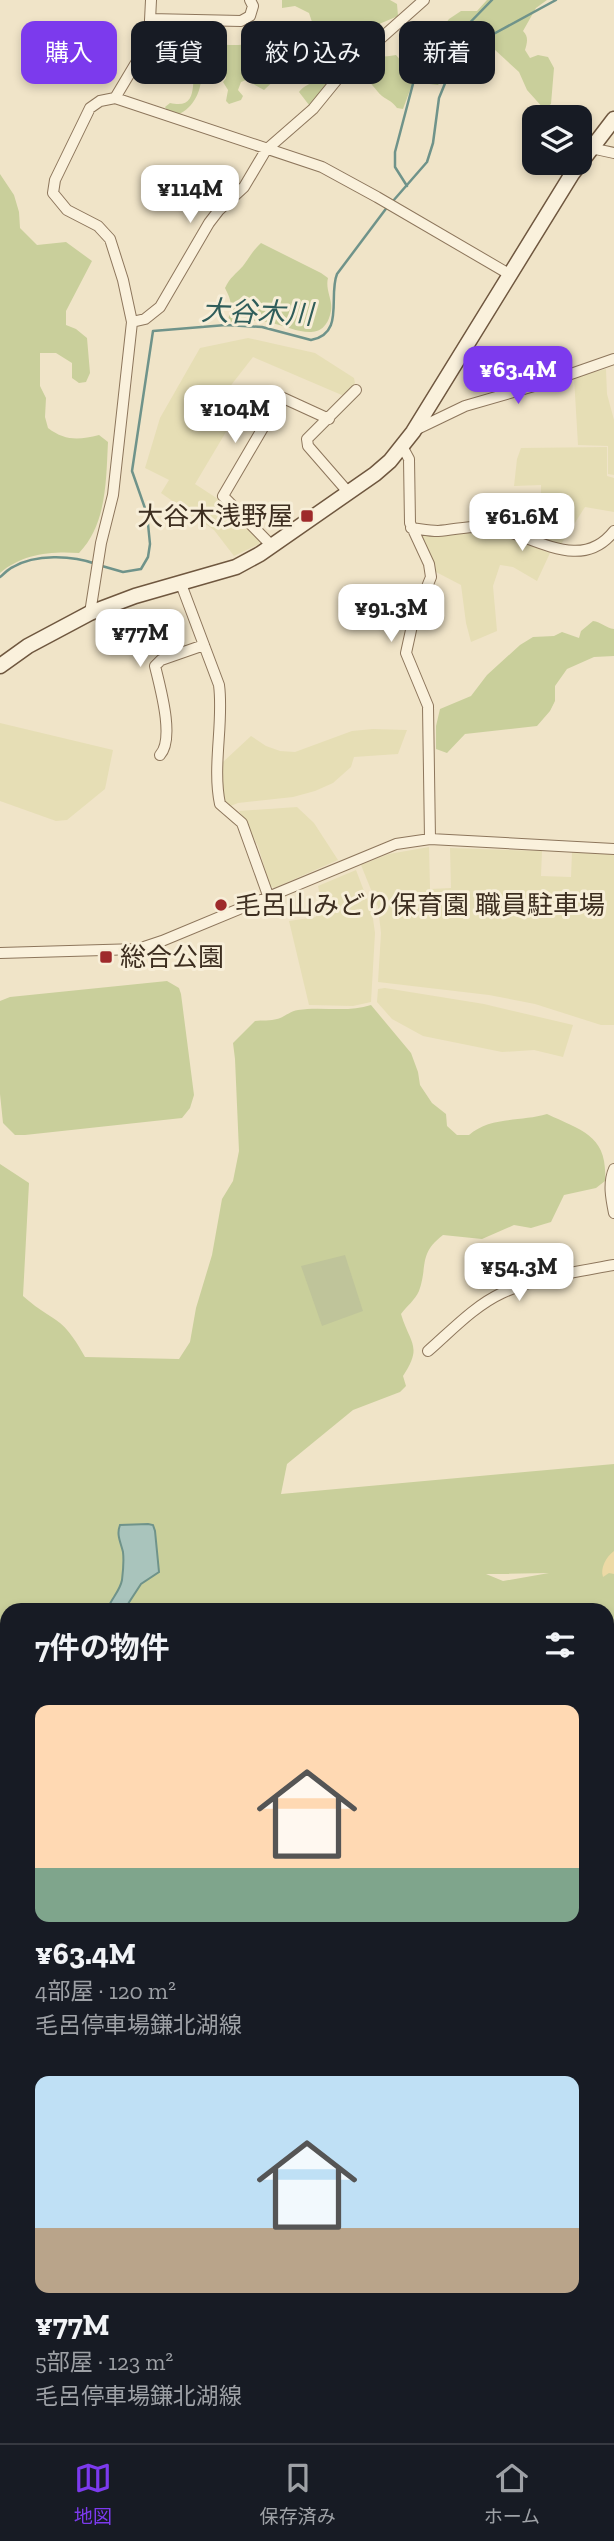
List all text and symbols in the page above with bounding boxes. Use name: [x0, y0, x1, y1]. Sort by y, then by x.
chip: 購入: [21, 21, 117, 84]
chip: 賃貸: [131, 21, 227, 84]
chip: 絞り込み: [241, 21, 385, 84]
chip: 新着: [399, 21, 495, 84]
map controls: [522, 105, 592, 175]
button: layers: [522, 105, 592, 175]
pin: ¥114M: [141, 166, 239, 225]
text: ¥114M: [157, 174, 223, 202]
water label: 大谷木川: [200, 294, 317, 331]
pin: ¥63.4M: [461, 346, 575, 406]
text: ¥63.4M: [479, 355, 557, 383]
pin: ¥104M: [186, 386, 284, 445]
text: ¥104M: [200, 394, 270, 422]
pin: ¥61.6M: [465, 494, 579, 553]
place label: 大谷木浅野屋: [137, 500, 293, 532]
text: ¥61.6M: [485, 502, 559, 530]
marker: 大谷木浅野屋: [299, 508, 315, 524]
pin: ¥91.3M: [334, 584, 448, 644]
text: ¥91.3M: [354, 593, 428, 621]
pin: ¥77M: [99, 610, 181, 669]
text: ¥77M: [111, 618, 169, 646]
place label: 毛呂山みどり保育園 職員駐車場: [235, 889, 605, 921]
marker: 毛呂山みどり保育園 職員駐車場: [213, 897, 229, 913]
place label: 総合公園: [120, 941, 224, 973]
marker: 総合公園: [98, 949, 114, 965]
pin: ¥54.3M: [462, 1244, 576, 1303]
text: ¥54.3M: [480, 1252, 558, 1280]
icon: filters: [541, 1626, 579, 1664]
text: 7件の物件: [35, 1630, 170, 1666]
icon: home: [244, 1751, 370, 1877]
text: ¥63.4M: [35, 1936, 136, 1972]
text: 4部屋 · 120 m²: [35, 1977, 176, 2005]
text: 毛呂停車場鎌北湖線: [35, 2011, 242, 2039]
icon: home: [244, 2122, 370, 2248]
text: ¥77M: [35, 2307, 110, 2343]
text: 5部屋 · 123 m²: [35, 2348, 173, 2376]
text: 毛呂停車場鎌北湖線: [35, 2382, 242, 2410]
tab: 地図: [74, 2459, 112, 2528]
tab: 保存済み: [260, 2459, 336, 2528]
tab: ホーム: [484, 2459, 540, 2528]

